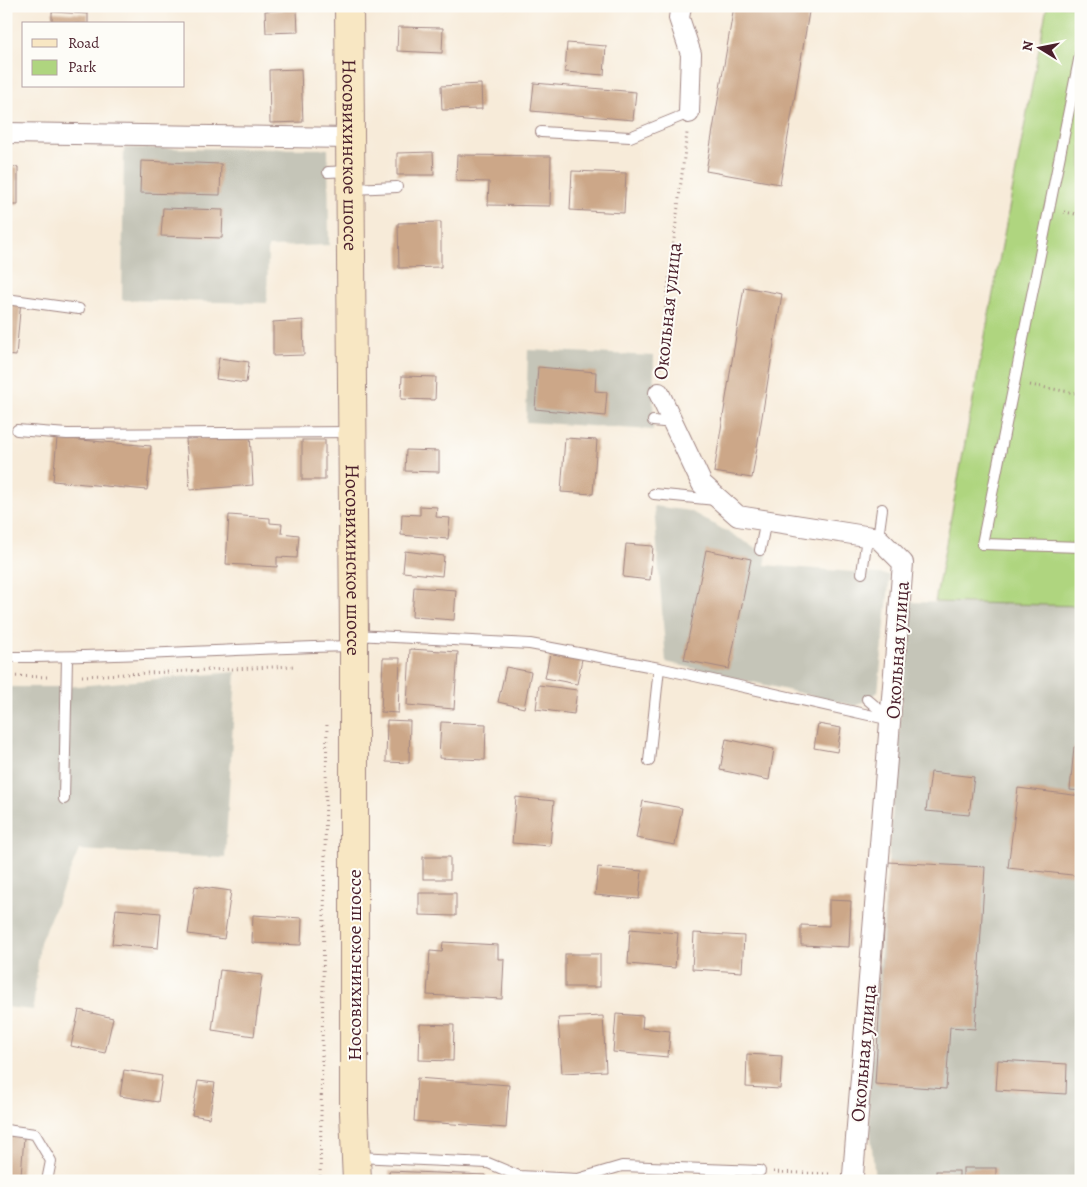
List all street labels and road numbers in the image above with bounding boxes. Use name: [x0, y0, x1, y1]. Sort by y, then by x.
street label: Носовихинское шоссе: [335, 59, 364, 251]
street label: Окольная улица: [647, 240, 688, 381]
street label: Носовихинское шоссе: [339, 464, 367, 656]
street label: Окольная улица: [879, 579, 916, 720]
street label: Носовихинское шоссе: [341, 869, 368, 1061]
street label: Окольная улица: [844, 982, 883, 1123]

